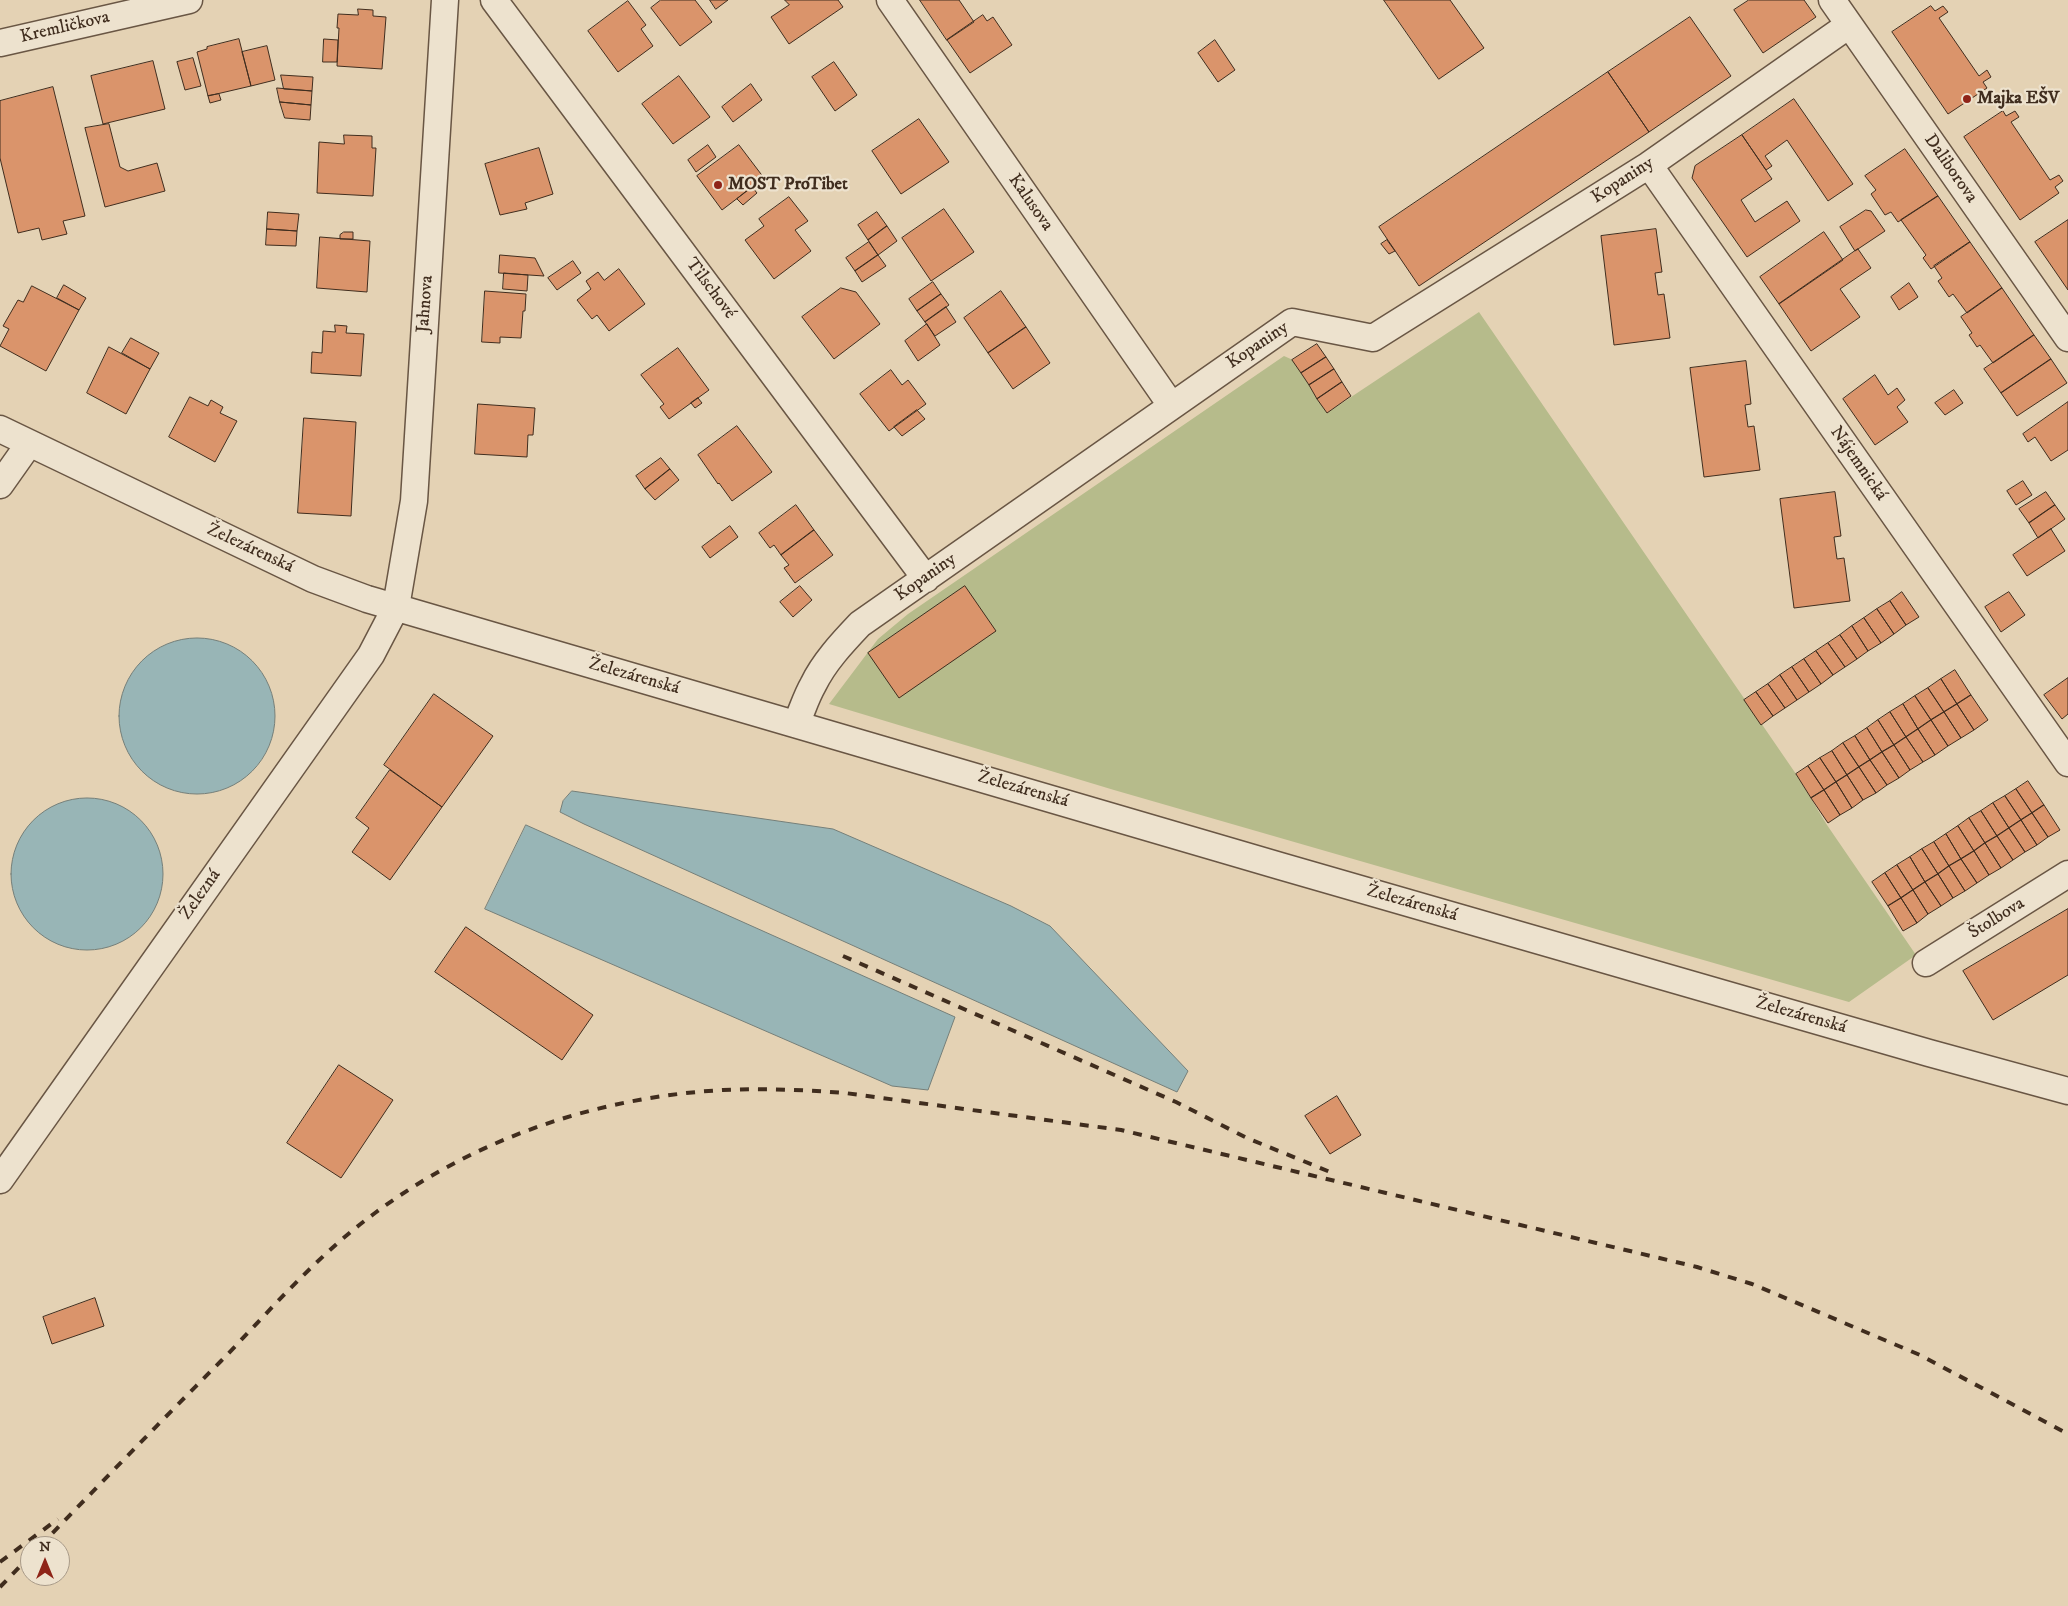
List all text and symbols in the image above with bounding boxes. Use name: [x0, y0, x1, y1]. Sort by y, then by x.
street label: Kremličkova: [18, 7, 112, 49]
place label: Majka EŠV: [1977, 88, 2059, 110]
marker: Majka EŠV: [1961, 93, 1973, 105]
street label: Daliborova: [1918, 130, 1982, 208]
street label: Kopaniny: [1588, 153, 1658, 209]
street label: Kalusova: [1003, 170, 1057, 236]
place label: MOST ProTibet: [728, 174, 848, 196]
marker: MOST ProTibet: [712, 179, 724, 191]
street label: Tilschové: [680, 254, 740, 324]
street label: Jahnova: [413, 275, 439, 333]
street label: Kopaniny: [1223, 318, 1293, 374]
street label: Nájemnická: [1825, 423, 1891, 505]
street label: Železárenská: [203, 519, 297, 579]
street label: Kopaniny: [891, 549, 961, 607]
street label: Železárenská: [586, 654, 682, 700]
street label: Železárenská: [975, 767, 1071, 813]
street label: Železná: [176, 866, 226, 924]
street label: Železárenská: [1364, 881, 1460, 927]
street label: Štolbova: [1965, 893, 2029, 945]
street label: Železárenská: [1753, 993, 1849, 1039]
north arrow: [20, 1536, 70, 1586]
text: N: [39, 1538, 51, 1556]

